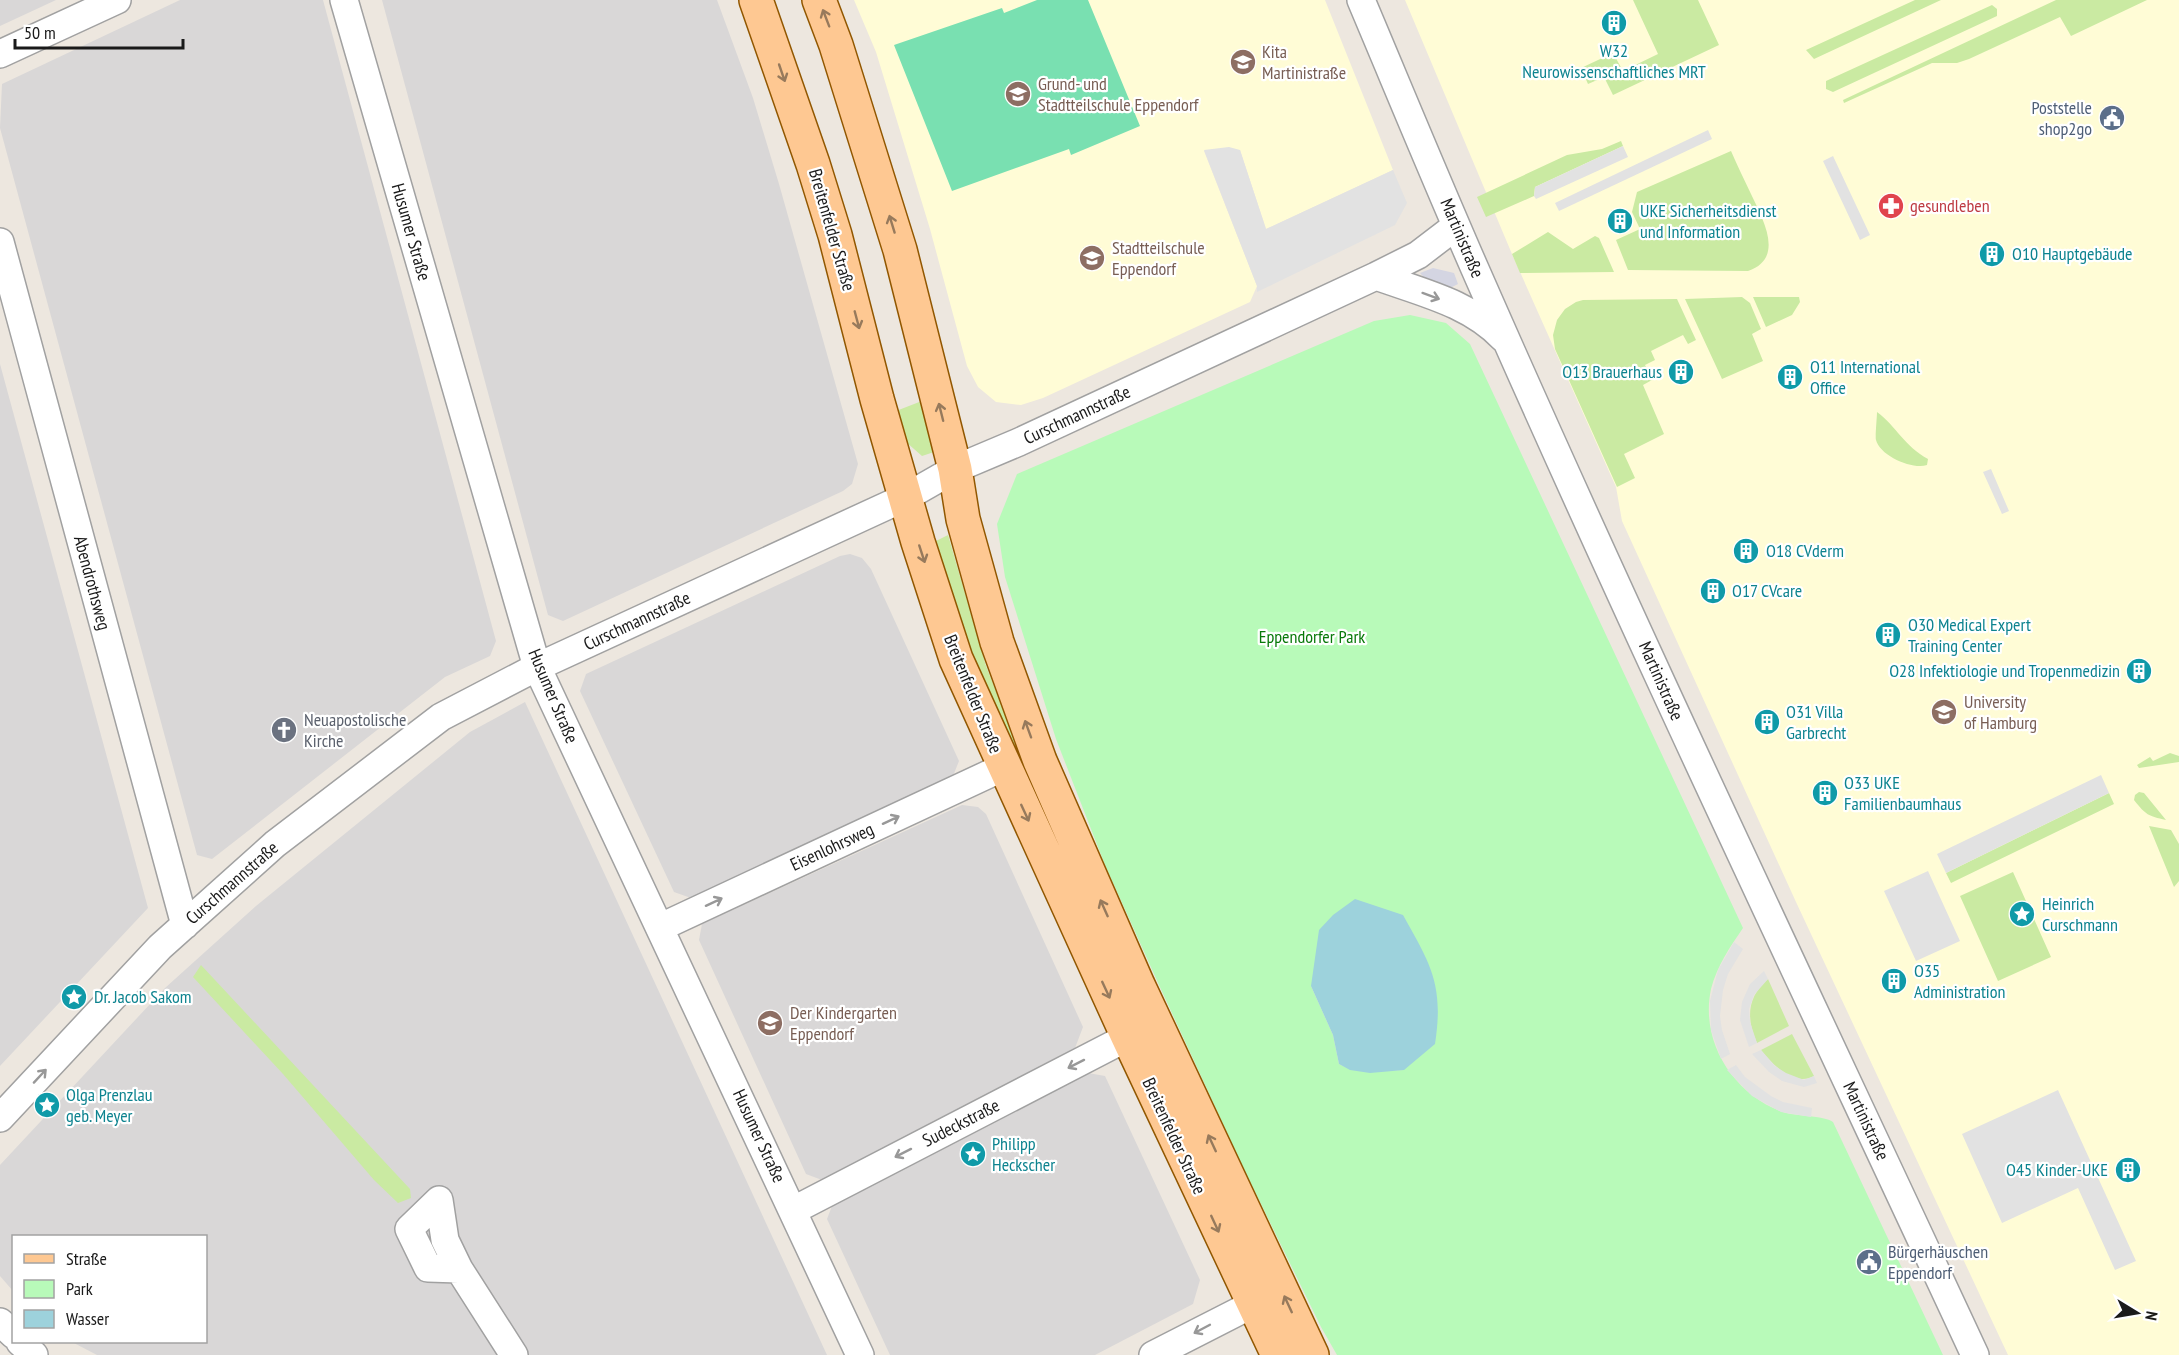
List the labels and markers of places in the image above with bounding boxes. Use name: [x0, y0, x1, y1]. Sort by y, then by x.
building icon: W32 Neurowissenschaftliches MRT: [1599, 8, 1629, 38]
place label: W32 Neurowissenschaftliches MRT: [1522, 39, 1706, 83]
place label: Kita Martinistraße: [1262, 40, 1346, 84]
school or university icon: Kita Martinistraße: [1228, 47, 1258, 77]
place label: Grund- und Stadtteilschule Eppendorf: [1038, 72, 1200, 116]
school or university icon: Grund- und Stadtteilschule Eppendorf: [1003, 79, 1033, 109]
place label: Poststelle shop2go: [2031, 96, 2092, 140]
public building icon: Poststelle shop2go: [2097, 103, 2127, 133]
pharmacy icon: gesundleben: [1876, 191, 1906, 221]
place label: gesundleben: [1910, 194, 1990, 217]
place label: UKE Sicherheitsdienst und Information: [1640, 199, 1777, 243]
building icon: UKE Sicherheitsdienst und Information: [1605, 206, 1635, 236]
place label: Stadtteilschule Eppendorf: [1112, 236, 1205, 280]
building icon: O10 Hauptgebäude: [1977, 239, 2007, 269]
place label: O10 Hauptgebäude: [2012, 242, 2132, 265]
school or university icon: Stadtteilschule Eppendorf: [1077, 243, 1107, 273]
place label: O11 International Office: [1810, 355, 1921, 399]
building icon: O13 Brauerhaus: [1666, 357, 1696, 387]
place label: O13 Brauerhaus: [1562, 360, 1662, 383]
building icon: O11 International Office: [1775, 362, 1805, 392]
building icon: O18 CVderm: [1731, 536, 1761, 566]
place label: O18 CVderm: [1766, 539, 1844, 562]
building icon: O17 CVcare: [1698, 576, 1728, 606]
place label: O17 CVcare: [1732, 579, 1802, 602]
place label: O30 Medical Expert Training Center: [1908, 613, 2031, 657]
building icon: O30 Medical Expert Training Center: [1873, 620, 1903, 650]
building icon: O28 Infektiologie und Tropenmedizin: [2124, 656, 2154, 686]
place label: O28 Infektiologie und Tropenmedizin: [1889, 659, 2120, 682]
place label: University of Hamburg: [1964, 690, 2037, 734]
school or university icon: University of Hamburg: [1929, 697, 1959, 727]
place label: O31 Villa Garbrecht: [1786, 700, 1846, 744]
building icon: O31 Villa Garbrecht: [1752, 707, 1782, 737]
place label: Neuapostolische Kirche: [304, 708, 406, 752]
church icon: Neuapostolische Kirche: [269, 715, 299, 745]
place label: O33 UKE Familienbaumhaus: [1844, 771, 1961, 815]
building icon: O33 UKE Familienbaumhaus: [1810, 778, 1840, 808]
place label: Heinrich Curschmann: [2042, 892, 2118, 936]
place icon: Heinrich Curschmann: [2007, 899, 2037, 929]
place label: O35 Administration: [1914, 959, 2005, 1003]
building icon: O35 Administration: [1879, 966, 1909, 996]
place icon: Dr. Jacob Sakom: [59, 982, 89, 1012]
place label: Dr. Jacob Sakom: [94, 985, 192, 1008]
place label: Der Kindergarten Eppendorf: [790, 1001, 897, 1045]
school or university icon: Der Kindergarten Eppendorf: [755, 1008, 785, 1038]
place label: Olga Prenzlau geb. Meyer: [66, 1083, 152, 1127]
place icon: Olga Prenzlau geb. Meyer: [32, 1090, 62, 1120]
place label: Philipp Heckscher: [992, 1132, 1055, 1176]
place icon: Philipp Heckscher: [958, 1139, 988, 1169]
building icon: O45 Kinder-UKE: [2113, 1155, 2143, 1185]
place label: O45 Kinder-UKE: [2006, 1158, 2108, 1181]
place label: Bürgerhäuschen Eppendorf: [1888, 1240, 1988, 1284]
public building icon: Bürgerhäuschen Eppendorf: [1854, 1247, 1884, 1277]

